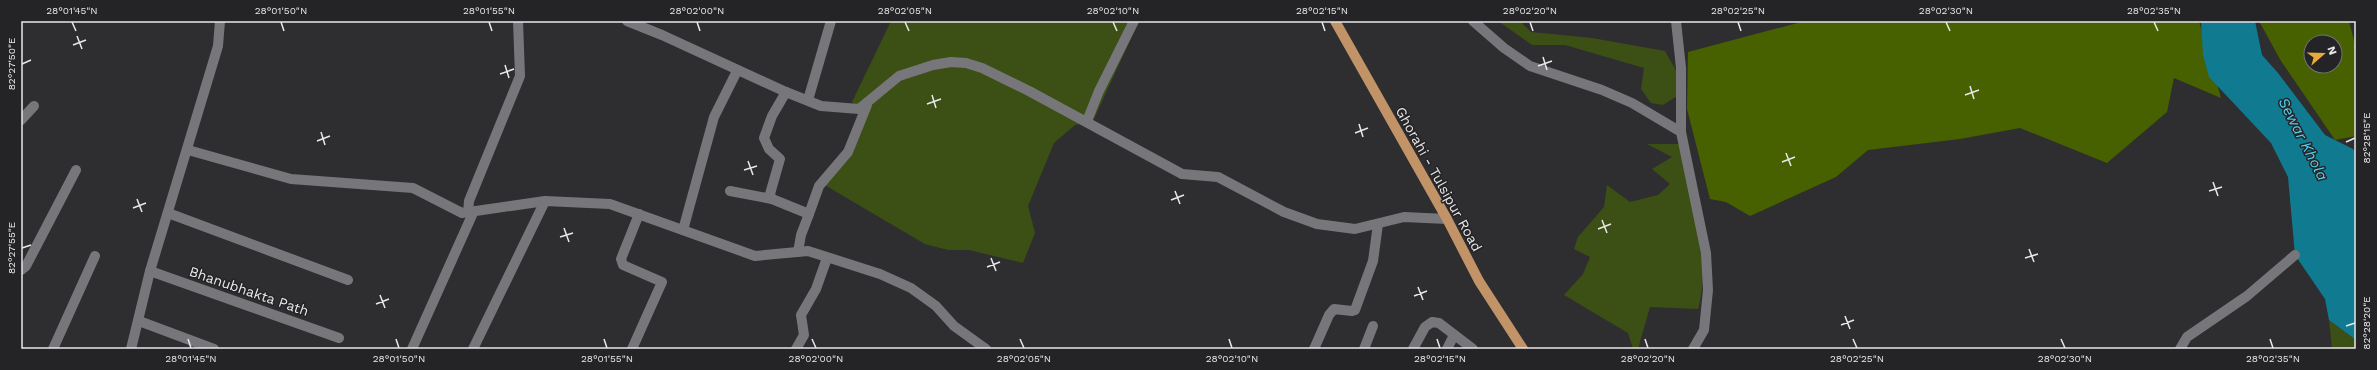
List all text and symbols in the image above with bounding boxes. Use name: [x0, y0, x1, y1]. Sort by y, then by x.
text: 28°01'45"N: [46, 5, 98, 16]
text: 28°01'50"N: [255, 5, 307, 16]
text: 28°01'55"N: [463, 5, 515, 16]
text: 28°02'00"N: [670, 5, 724, 16]
text: 28°02'05"N: [878, 5, 932, 16]
text: 28°02'10"N: [1087, 5, 1139, 16]
text: 28°02'15"N: [1296, 5, 1348, 16]
text: 28°02'20"N: [1503, 5, 1557, 16]
text: 28°02'25"N: [1711, 5, 1765, 16]
text: 28°02'30"N: [1919, 5, 1973, 16]
text: 28°02'35"N: [2127, 5, 2181, 16]
north arrow: [2303, 34, 2343, 74]
text: 82°27'50"E: [6, 38, 17, 90]
text: N: [2324, 45, 2339, 57]
water label: Sewar Khola: [2274, 95, 2332, 183]
street label: Ghorahi - Tulsipur Road: [1393, 104, 1485, 254]
text: 82°28'15"E: [2361, 112, 2372, 164]
text: 82°27'55"E: [6, 222, 17, 274]
street label: Bhanubhakta Path: [187, 263, 311, 319]
text: 82°28'20"E: [2361, 296, 2372, 350]
text: 28°01'45"N: [165, 353, 217, 364]
text: 28°01'50"N: [373, 353, 425, 364]
text: 28°01'55"N: [581, 353, 633, 364]
text: 28°02'00"N: [789, 353, 843, 364]
text: 28°02'05"N: [997, 353, 1051, 364]
text: 28°02'10"N: [1206, 353, 1258, 364]
text: 28°02'15"N: [1414, 353, 1466, 364]
text: 28°02'20"N: [1621, 353, 1675, 364]
text: 28°02'25"N: [1830, 353, 1884, 364]
text: 28°02'30"N: [2038, 353, 2092, 364]
text: 28°02'35"N: [2246, 353, 2300, 364]

